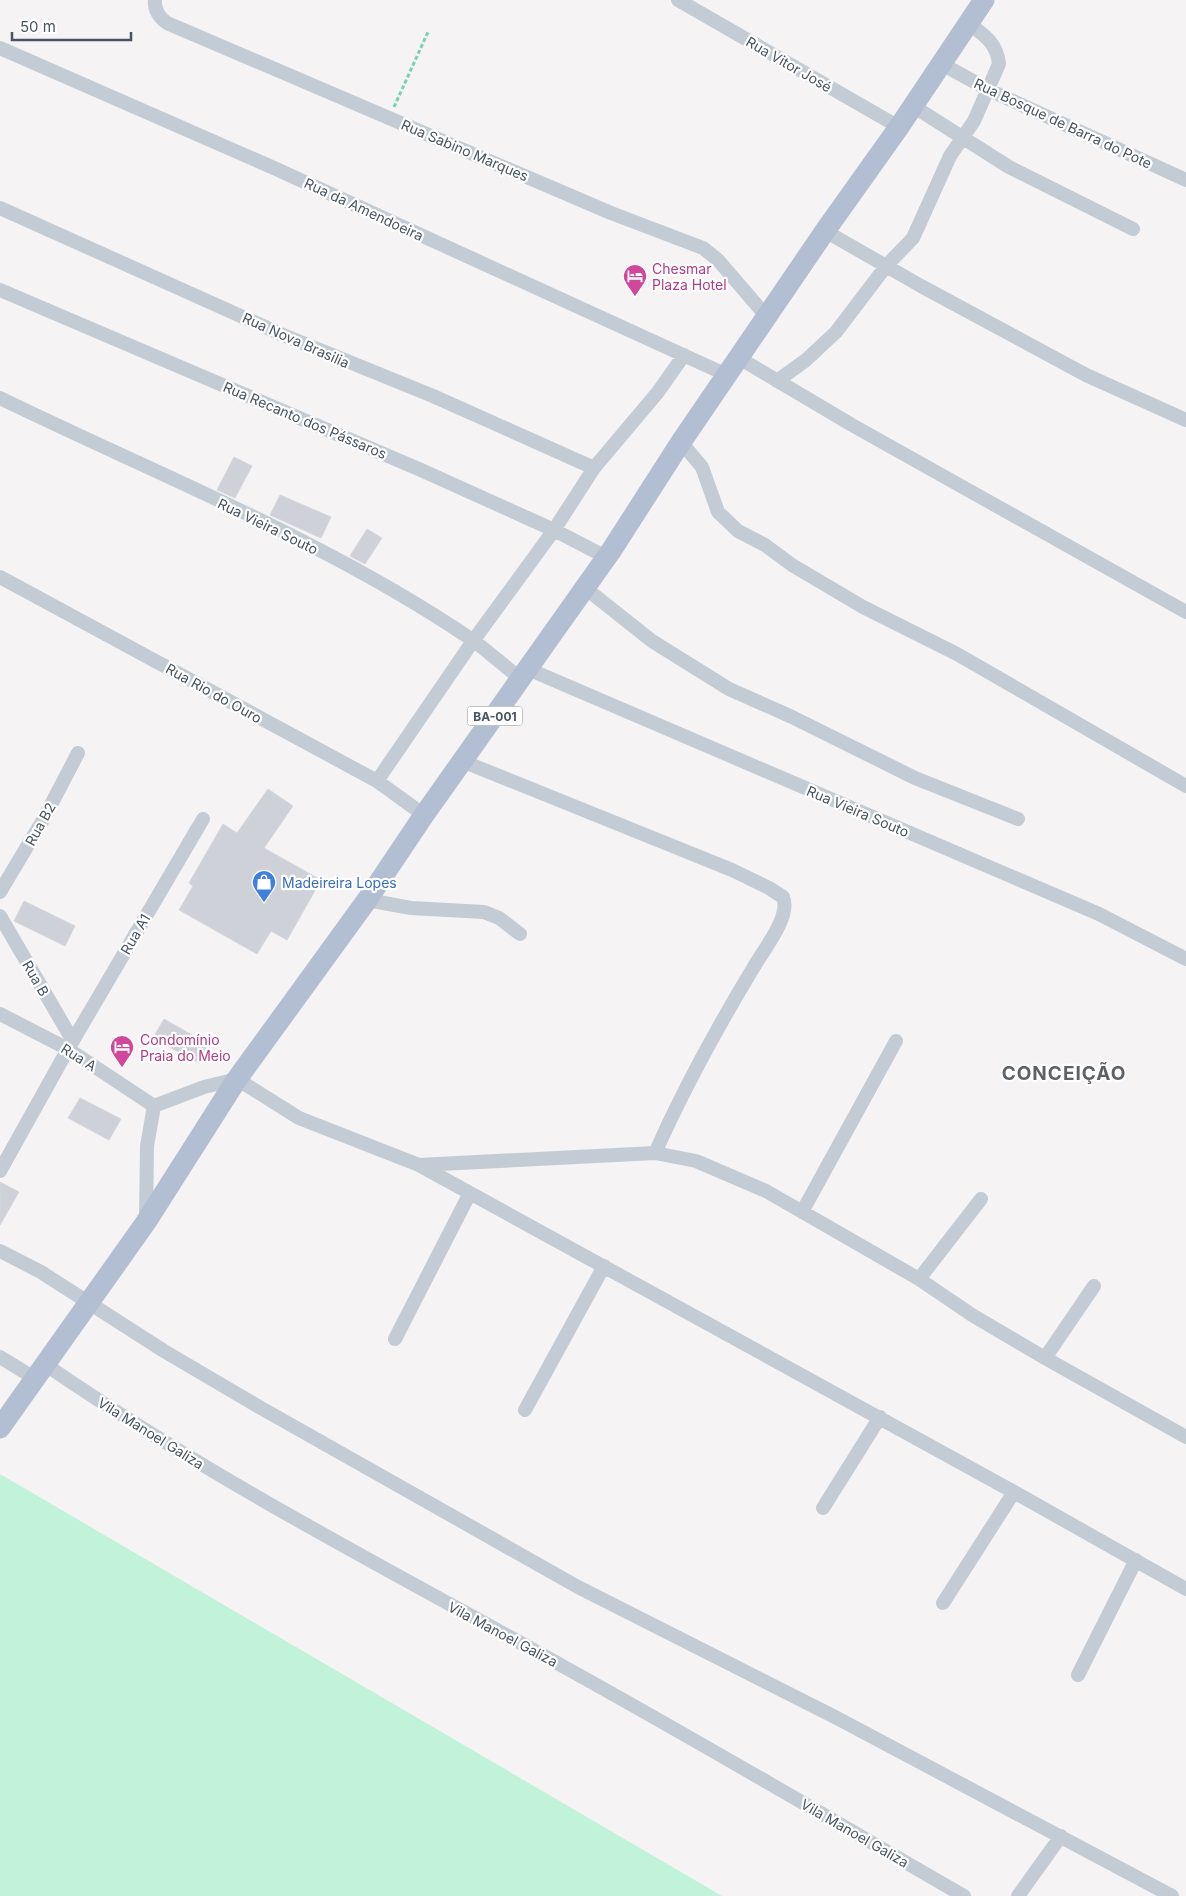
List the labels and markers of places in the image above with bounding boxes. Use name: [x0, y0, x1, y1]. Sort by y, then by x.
place label: Chesmar Plaza Hotel: [652, 260, 727, 293]
hotel icon: Chesmar Plaza Hotel: [622, 263, 648, 297]
shop icon: Madeireira Lopes: [251, 869, 277, 903]
place label: Madeireira Lopes: [282, 874, 397, 891]
place label: Condomínio Praia do Meio: [140, 1031, 231, 1064]
hotel icon: Condomínio Praia do Meio: [109, 1034, 135, 1068]

